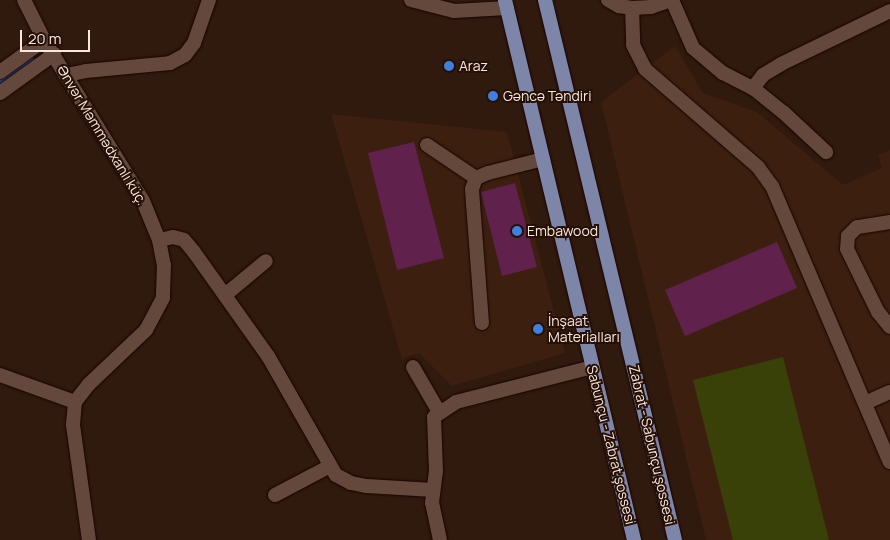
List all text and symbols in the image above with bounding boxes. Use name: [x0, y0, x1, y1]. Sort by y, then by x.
scale bar: [22, 20, 92, 52]
text: 20 m: [28, 28, 61, 49]
place label: Araz: [459, 58, 488, 74]
marker: Araz: [443, 60, 455, 72]
street label: Ənvər Məmmədxanlı küç.: [53, 62, 151, 208]
place label: Gəncə Təndiri: [503, 88, 591, 104]
marker: Gəncə Təndiri: [487, 90, 499, 102]
place label: Embawood: [527, 223, 598, 239]
marker: Embawood: [511, 225, 523, 237]
place label: İnşaat Materialları: [548, 313, 620, 346]
marker: İnşaat Materialları: [532, 323, 544, 335]
street label: Zabrat - Sabunçu şossesi: [625, 363, 679, 527]
street label: Sabunçu - Zabrat şossesi: [583, 364, 639, 526]

